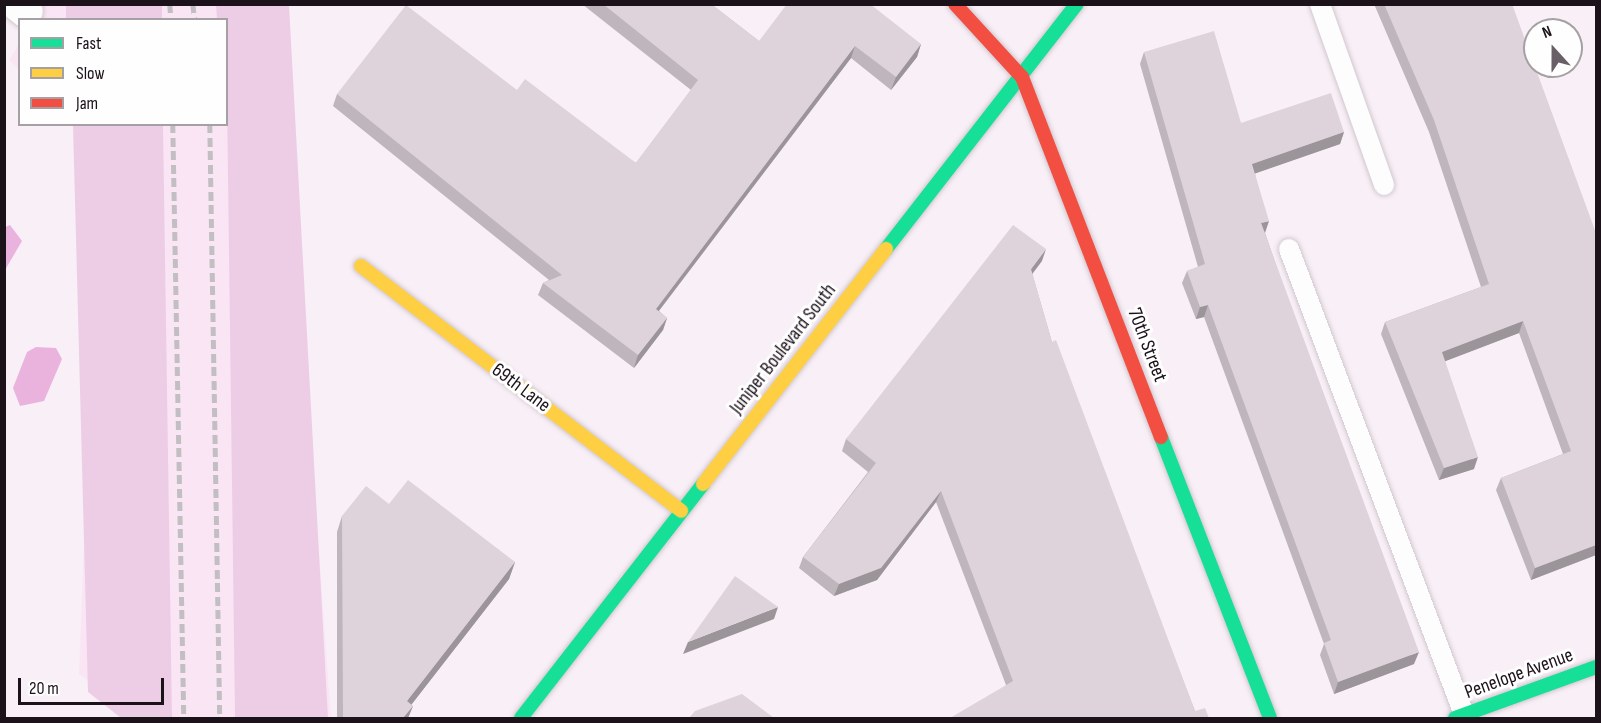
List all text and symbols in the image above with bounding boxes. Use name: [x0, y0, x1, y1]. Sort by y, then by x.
legend: [18, 18, 228, 126]
north arrow: [1523, 18, 1583, 78]
text: N: [1540, 22, 1554, 43]
text: Fast: [76, 33, 101, 54]
text: Slow: [76, 63, 105, 84]
text: Jam: [76, 93, 98, 114]
street label: Juniper Boulevard South: [725, 279, 841, 419]
street label: 70th Street: [1122, 305, 1172, 385]
street label: 69th Lane: [487, 358, 555, 418]
street label: Penelope Avenue: [1462, 643, 1576, 705]
scale bar: [21, 666, 166, 704]
text: 20 m: [29, 678, 59, 699]

